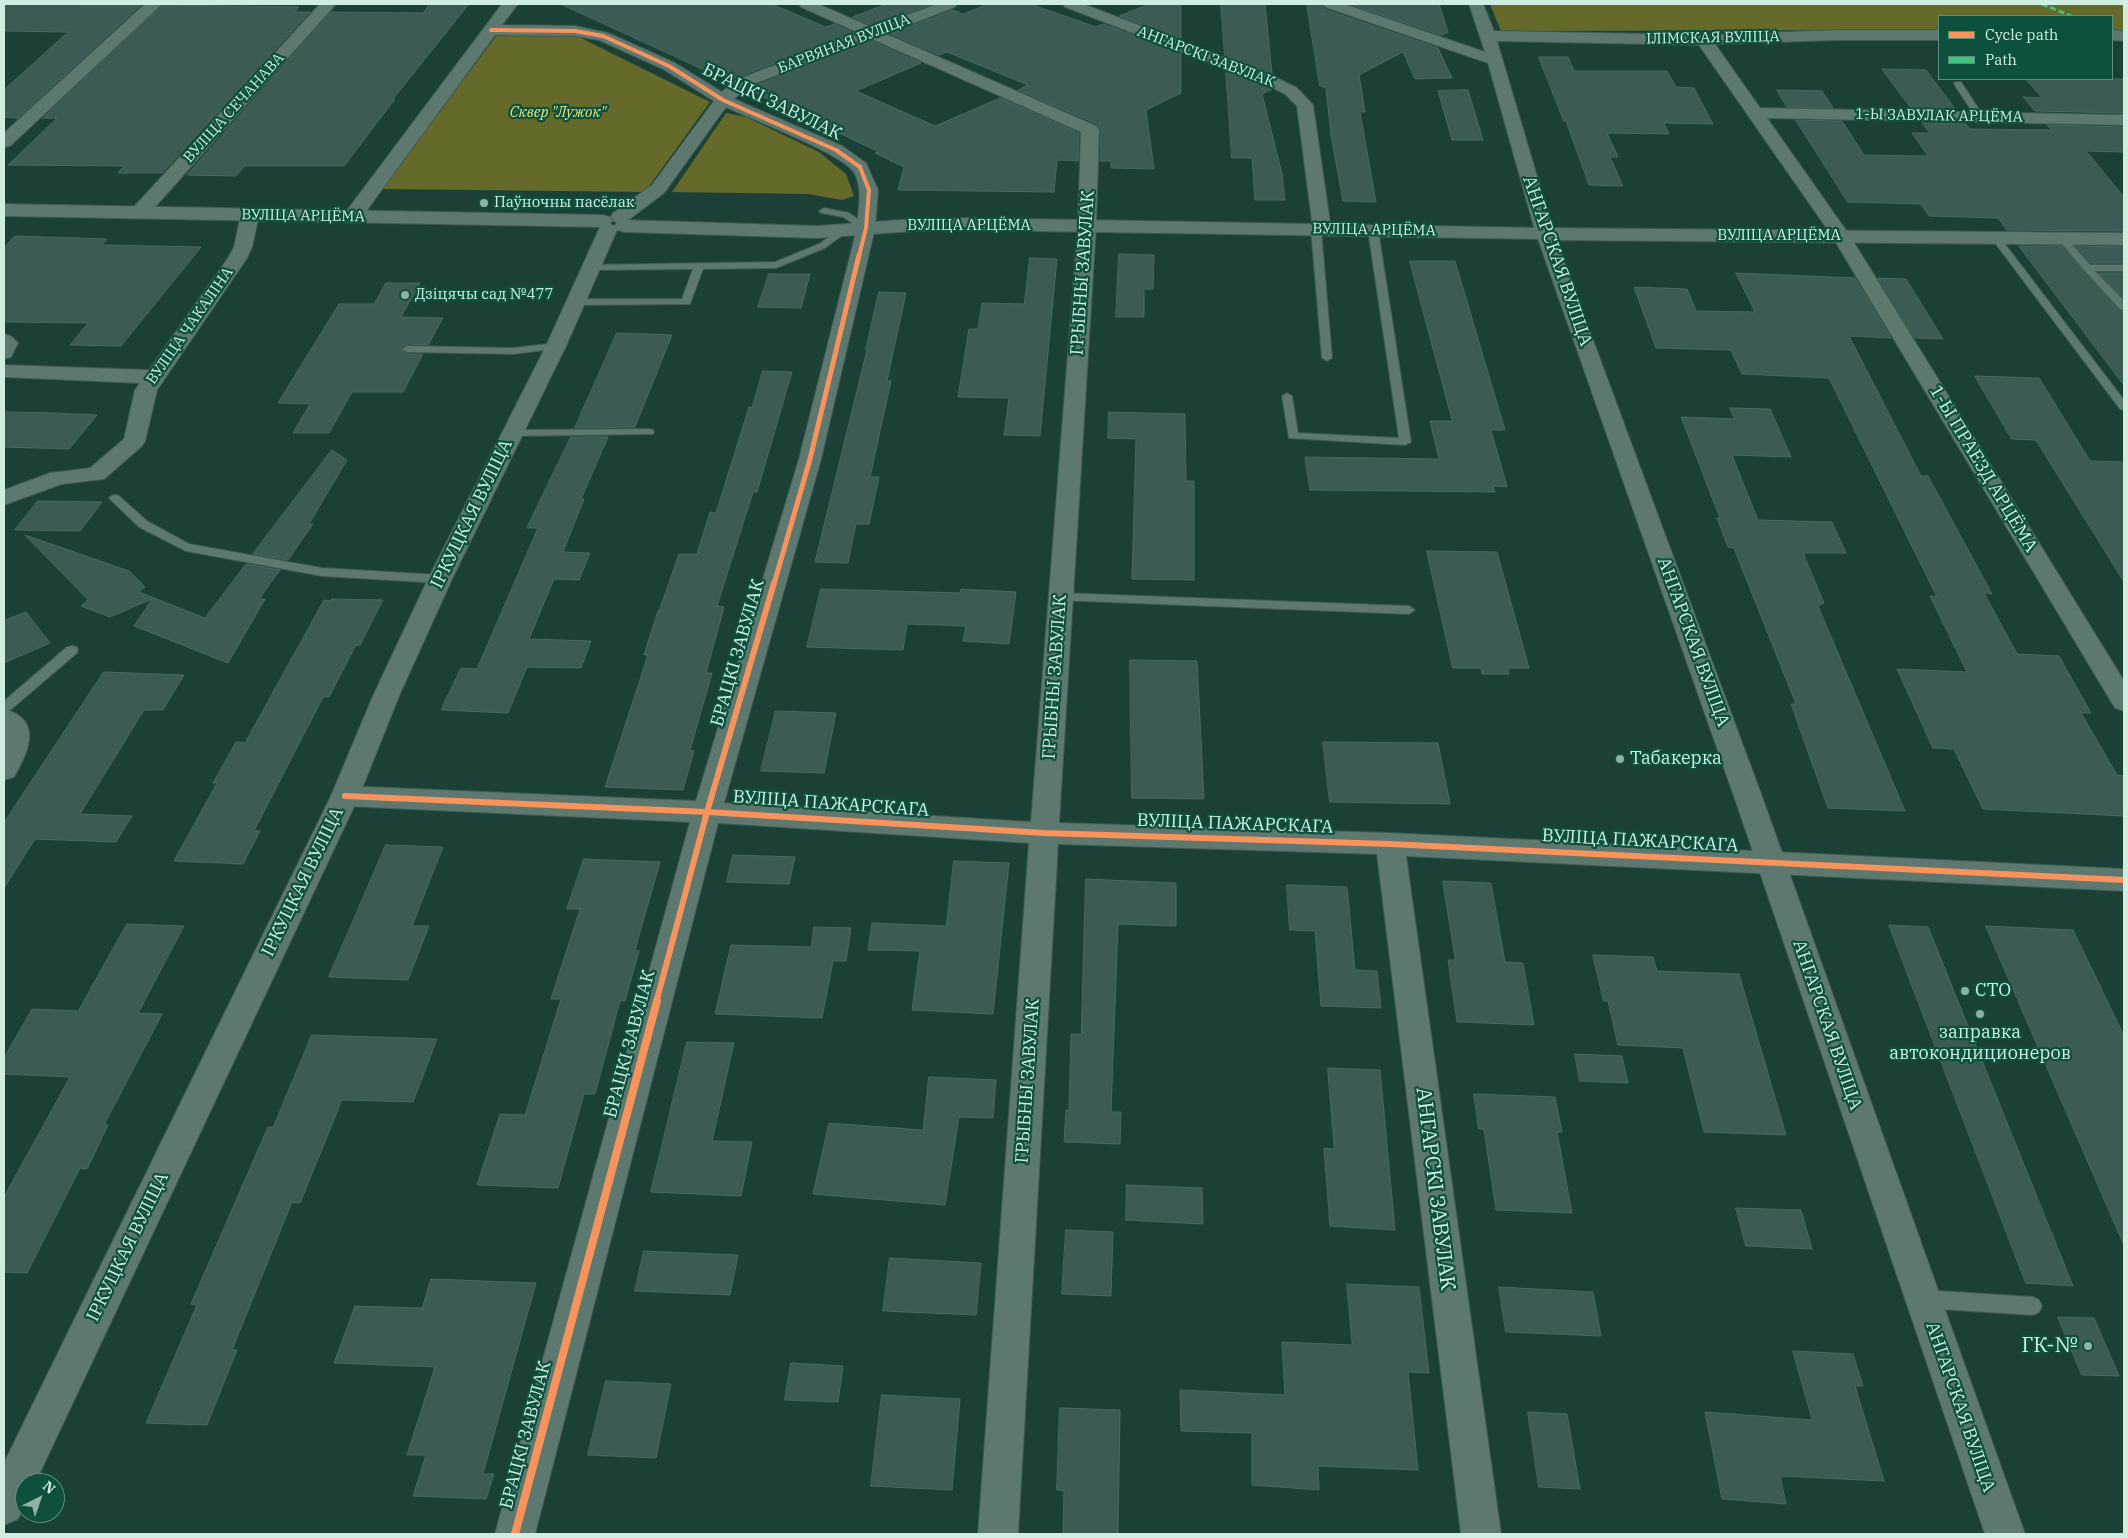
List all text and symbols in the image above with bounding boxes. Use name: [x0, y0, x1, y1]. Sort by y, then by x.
street label: БАРВЯНАЯ ВУЛІЦА: [775, 10, 913, 78]
legend: [1938, 15, 2113, 80]
street label: АНГАРСКІ ЗАВУЛАК: [1135, 22, 1277, 92]
text: Cycle path: [1985, 25, 2058, 44]
street label: ІЛІМСКАЯ ВУЛІЦА: [1646, 28, 1780, 48]
street label: ВУЛІЦА СЕЧАНАВА: [180, 49, 288, 167]
text: Path: [1985, 50, 2017, 69]
street label: БРАЦКІ ЗАВУЛАК: [699, 59, 845, 145]
park label: Сквер "Лужок": [510, 104, 606, 122]
street label: 1-Ы ЗАВУЛАК АРЦЁМА: [1855, 106, 2023, 126]
street label: АНГАРСКАЯ ВУЛІЦА: [1518, 173, 1596, 349]
street label: ГРЫБНЫ ЗАВУЛАК: [1066, 190, 1100, 356]
place label: Паўночны пасёлак: [494, 194, 635, 212]
marker: Паўночны пасёлак: [478, 197, 490, 209]
street label: ВУЛІЦА АРЦЁМА: [241, 206, 365, 226]
street label: ВУЛІЦА АРЦЁМА: [907, 217, 1031, 235]
street label: ВУЛІЦА АРЦЁМА: [1312, 220, 1436, 240]
street label: ВУЛІЦА АРЦЁМА: [1717, 227, 1841, 245]
street label: ВУЛІЦА ЧАКАЛІНА: [143, 264, 237, 388]
place label: Дзіцячы сад №477: [415, 286, 554, 304]
marker: Дзіцячы сад №477: [399, 289, 411, 301]
street label: 1-Ы ПРАЕЗД АРЦЁМА: [1924, 381, 2042, 557]
street label: ІРКУЦКАЯ ВУЛІЦА: [426, 436, 518, 592]
street label: АНГАРСКАЯ ВУЛІЦА: [1652, 554, 1734, 730]
street label: БРАЦКІ ЗАВУЛАК: [707, 577, 769, 729]
street label: ГРЫБНЫ ЗАВУЛАК: [1038, 594, 1072, 760]
place label: Табакерка: [1630, 748, 1722, 770]
marker: Табакерка: [1614, 753, 1626, 765]
street label: ВУЛІЦА ПАЖАРСКАГА: [732, 786, 930, 822]
street label: ІРКУЦКАЯ ВУЛІЦА: [257, 804, 349, 960]
street label: ВУЛІЦА ПАЖАРСКАГА: [1136, 810, 1334, 838]
street label: ВУЛІЦА ПАЖАРСКАГА: [1541, 825, 1739, 857]
street label: АНГАРСКАЯ ВУЛІЦА: [1788, 937, 1866, 1113]
street label: БРАЦКІ ЗАВУЛАК: [600, 968, 660, 1120]
place label: СТО: [1975, 980, 2011, 1002]
marker: СТО: [1959, 985, 1971, 997]
street label: ГРЫБНЫ ЗАВУЛАК: [1011, 998, 1045, 1164]
marker: заправка автокондиционеров: [1974, 1008, 1986, 1020]
place label: заправка автокондиционеров: [1889, 1022, 2071, 1064]
street label: АНГАРСКІ ЗАВУЛАК: [1410, 1086, 1460, 1292]
street label: ІРКУЦКАЯ ВУЛІЦА: [82, 1169, 174, 1325]
street label: АНГАРСКАЯ ВУЛІЦА: [1921, 1319, 1999, 1495]
place label: ГК-№: [2022, 1333, 2078, 1359]
marker: ГК-№: [2082, 1340, 2094, 1352]
street label: БРАЦКІ ЗАВУЛАК: [496, 1359, 556, 1511]
north arrow: [15, 1473, 65, 1523]
text: N: [39, 1477, 59, 1498]

